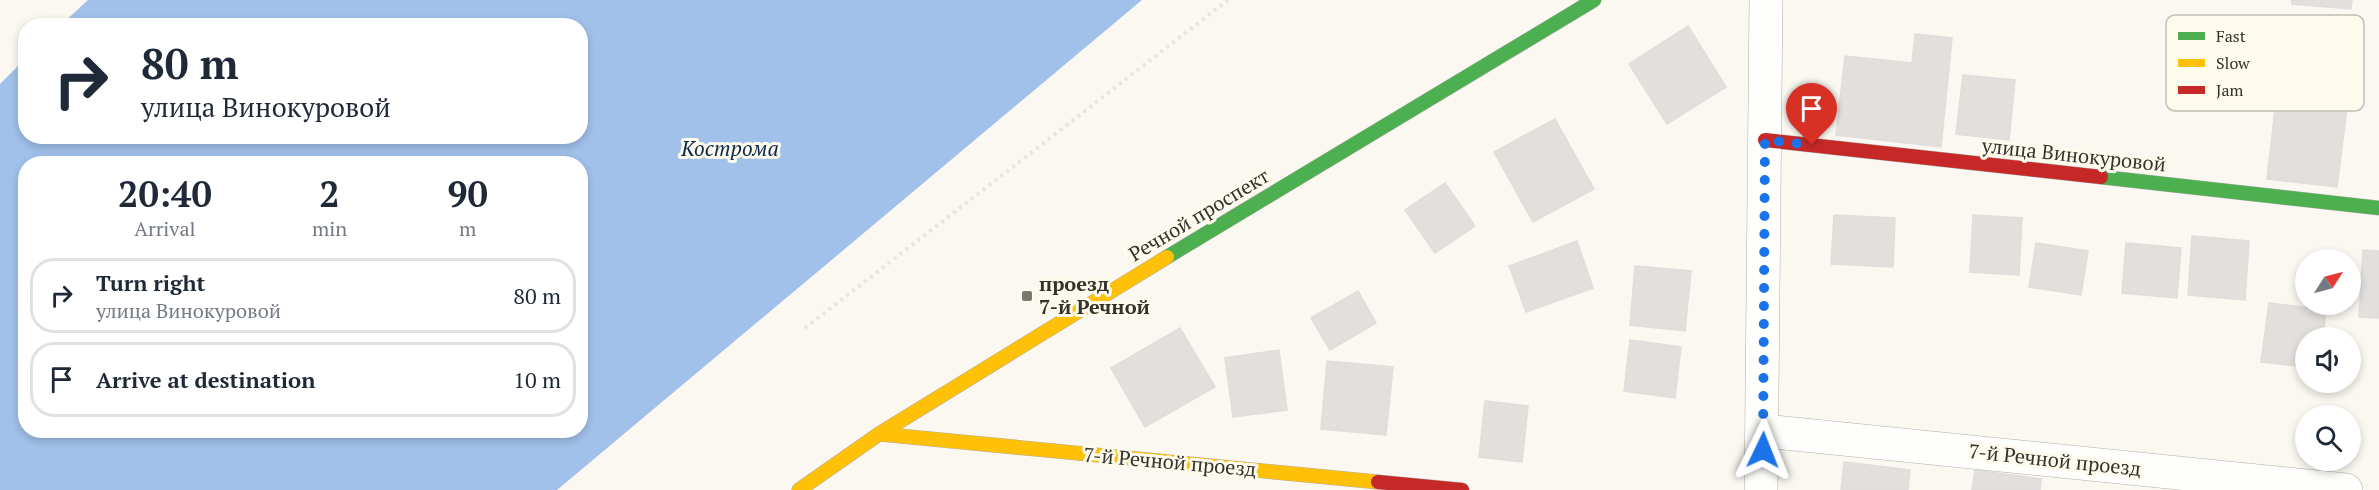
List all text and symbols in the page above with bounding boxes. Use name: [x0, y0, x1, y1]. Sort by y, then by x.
legend: [2166, 15, 2364, 111]
text: Fast: [2216, 25, 2246, 47]
text: 80 m: [141, 35, 239, 91]
icon: right: [42, 42, 120, 120]
text: Slow: [2216, 52, 2250, 74]
text: Jam: [2216, 79, 2244, 101]
pin: [1786, 83, 1837, 145]
text: улица Винокуровой: [141, 89, 391, 125]
icon: arrive: [1795, 92, 1828, 125]
street label: улица Винокуровой: [1980, 131, 2167, 178]
water label: Кострома: [680, 134, 779, 162]
street label: Речной проспект: [1124, 162, 1274, 267]
text: 20:40: [118, 170, 212, 217]
text: 2: [319, 170, 340, 217]
text: 90: [447, 170, 488, 217]
text: Arrival: [134, 215, 196, 242]
text: min: [312, 215, 347, 242]
text: m: [459, 215, 476, 242]
north arrow: [2295, 249, 2361, 315]
map controls: [2295, 249, 2361, 471]
text: Turn right: [96, 268, 205, 297]
place label: проезд 7-й Речной: [1039, 270, 1150, 320]
icon: right: [45, 279, 78, 312]
text: 80 m: [513, 281, 561, 310]
marker: проезд 7-й Речной: [1020, 289, 1034, 303]
text: улица Винокуровой: [96, 297, 281, 324]
button: sound: [2295, 327, 2361, 393]
icon: arrive: [45, 363, 78, 396]
text: Arrive at destination: [96, 365, 315, 394]
text: 10 m: [513, 365, 561, 394]
button: search: [2295, 405, 2361, 471]
position arrow: [1731, 418, 1795, 482]
street label: 7-й Речной проезд: [1967, 437, 2143, 482]
street label: 7-й Речной проезд: [1082, 440, 1258, 483]

